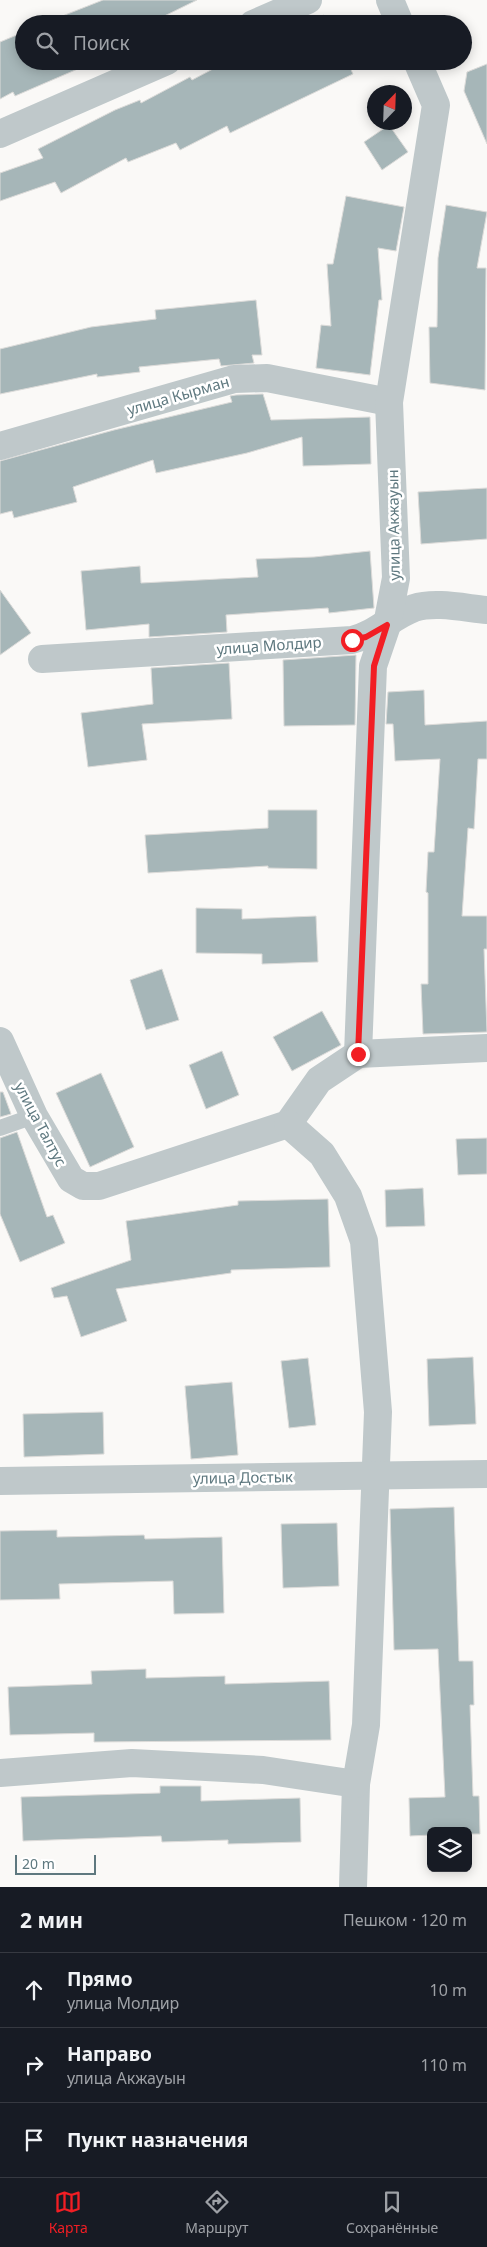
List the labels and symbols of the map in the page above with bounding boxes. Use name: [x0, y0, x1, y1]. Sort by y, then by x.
north arrow: [367, 85, 412, 130]
street label: улица Кырман: [125, 371, 231, 419]
street label: улица Акжауын: [382, 469, 404, 581]
route start: [341, 629, 364, 652]
street label: улица Молдир: [216, 631, 322, 659]
route end: [347, 1043, 370, 1066]
street label: улица Талтус: [10, 1078, 72, 1170]
street label: улица Достык: [193, 1466, 293, 1488]
scale bar: [15, 1852, 96, 1875]

